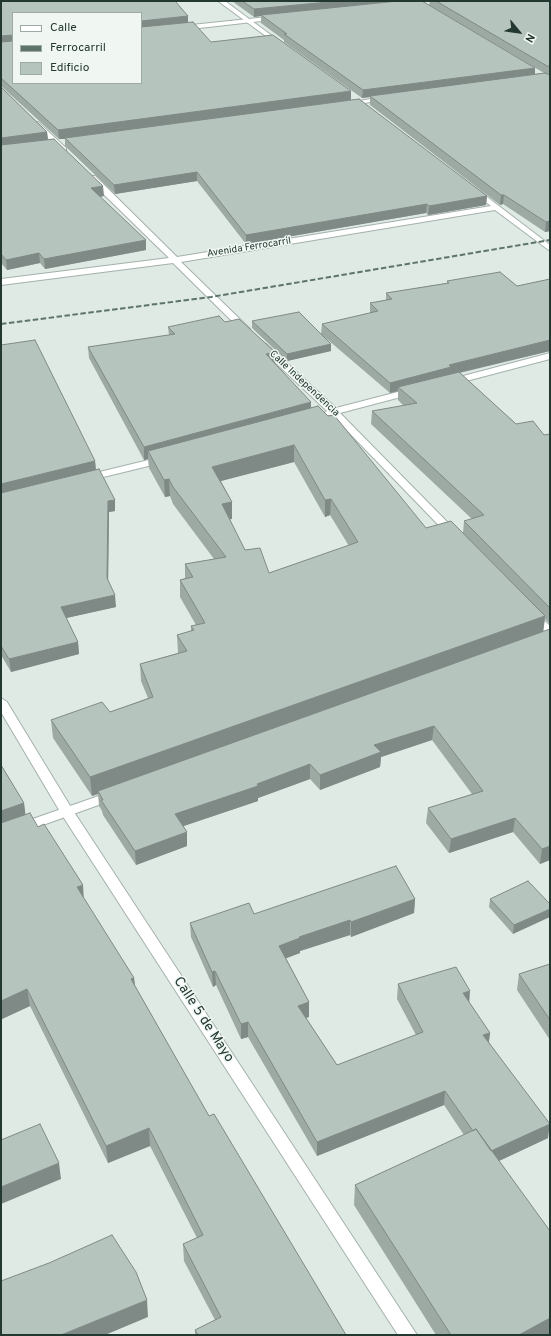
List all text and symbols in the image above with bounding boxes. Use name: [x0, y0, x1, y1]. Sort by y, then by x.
legend: [12, 12, 142, 84]
north arrow: [499, 12, 539, 52]
text: Calle: [50, 20, 77, 36]
text: N: [521, 31, 538, 45]
text: Ferrocarril: [50, 40, 106, 56]
text: Edificio: [50, 60, 89, 76]
street label: Avenida Ferrocarril: [206, 235, 292, 261]
street label: Calle Independencia: [267, 349, 341, 419]
street label: Calle 5 de Mayo: [169, 974, 237, 1066]

